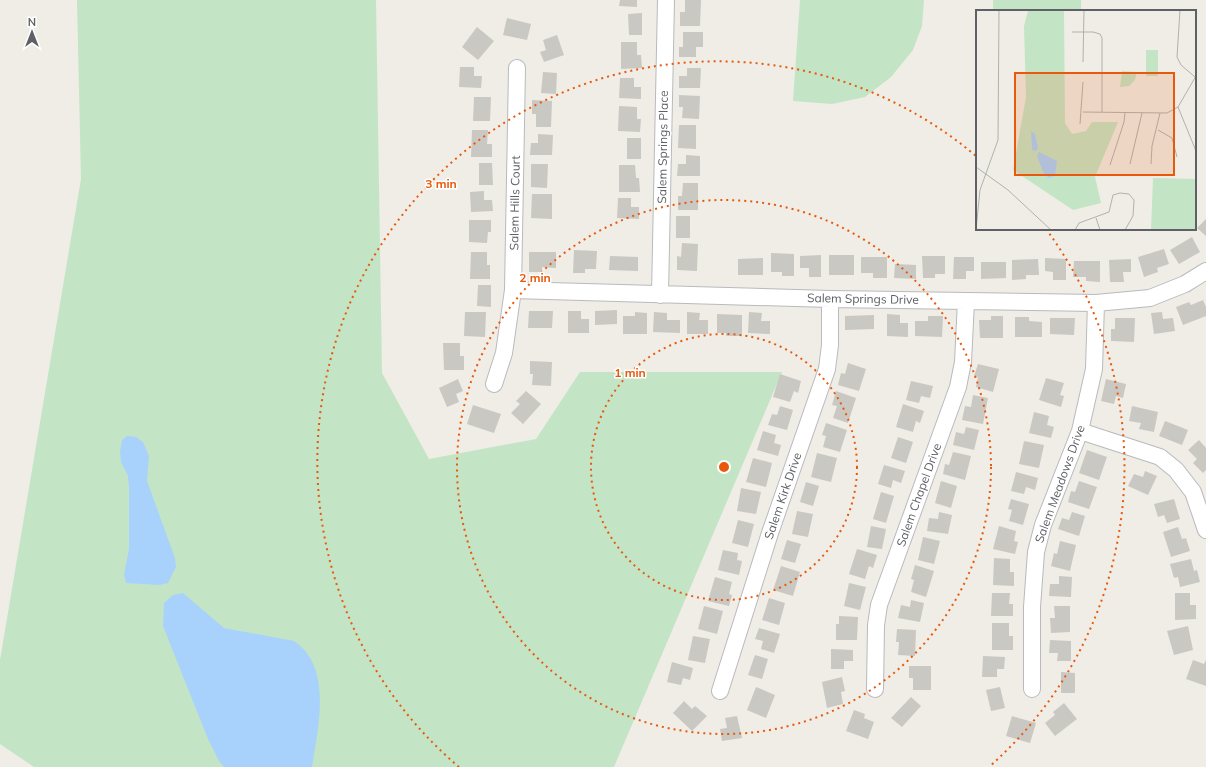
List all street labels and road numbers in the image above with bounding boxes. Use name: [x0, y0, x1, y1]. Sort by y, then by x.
street label: Salem Springs Place: [654, 90, 671, 204]
street label: Salem Hills Court: [506, 155, 523, 251]
street label: Salem Springs Drive: [807, 290, 919, 307]
street label: Salem Meadows Drive: [1031, 423, 1088, 545]
street label: Salem Chapel Drive: [893, 441, 944, 549]
street label: Salem Kirk Drive: [761, 450, 804, 541]

